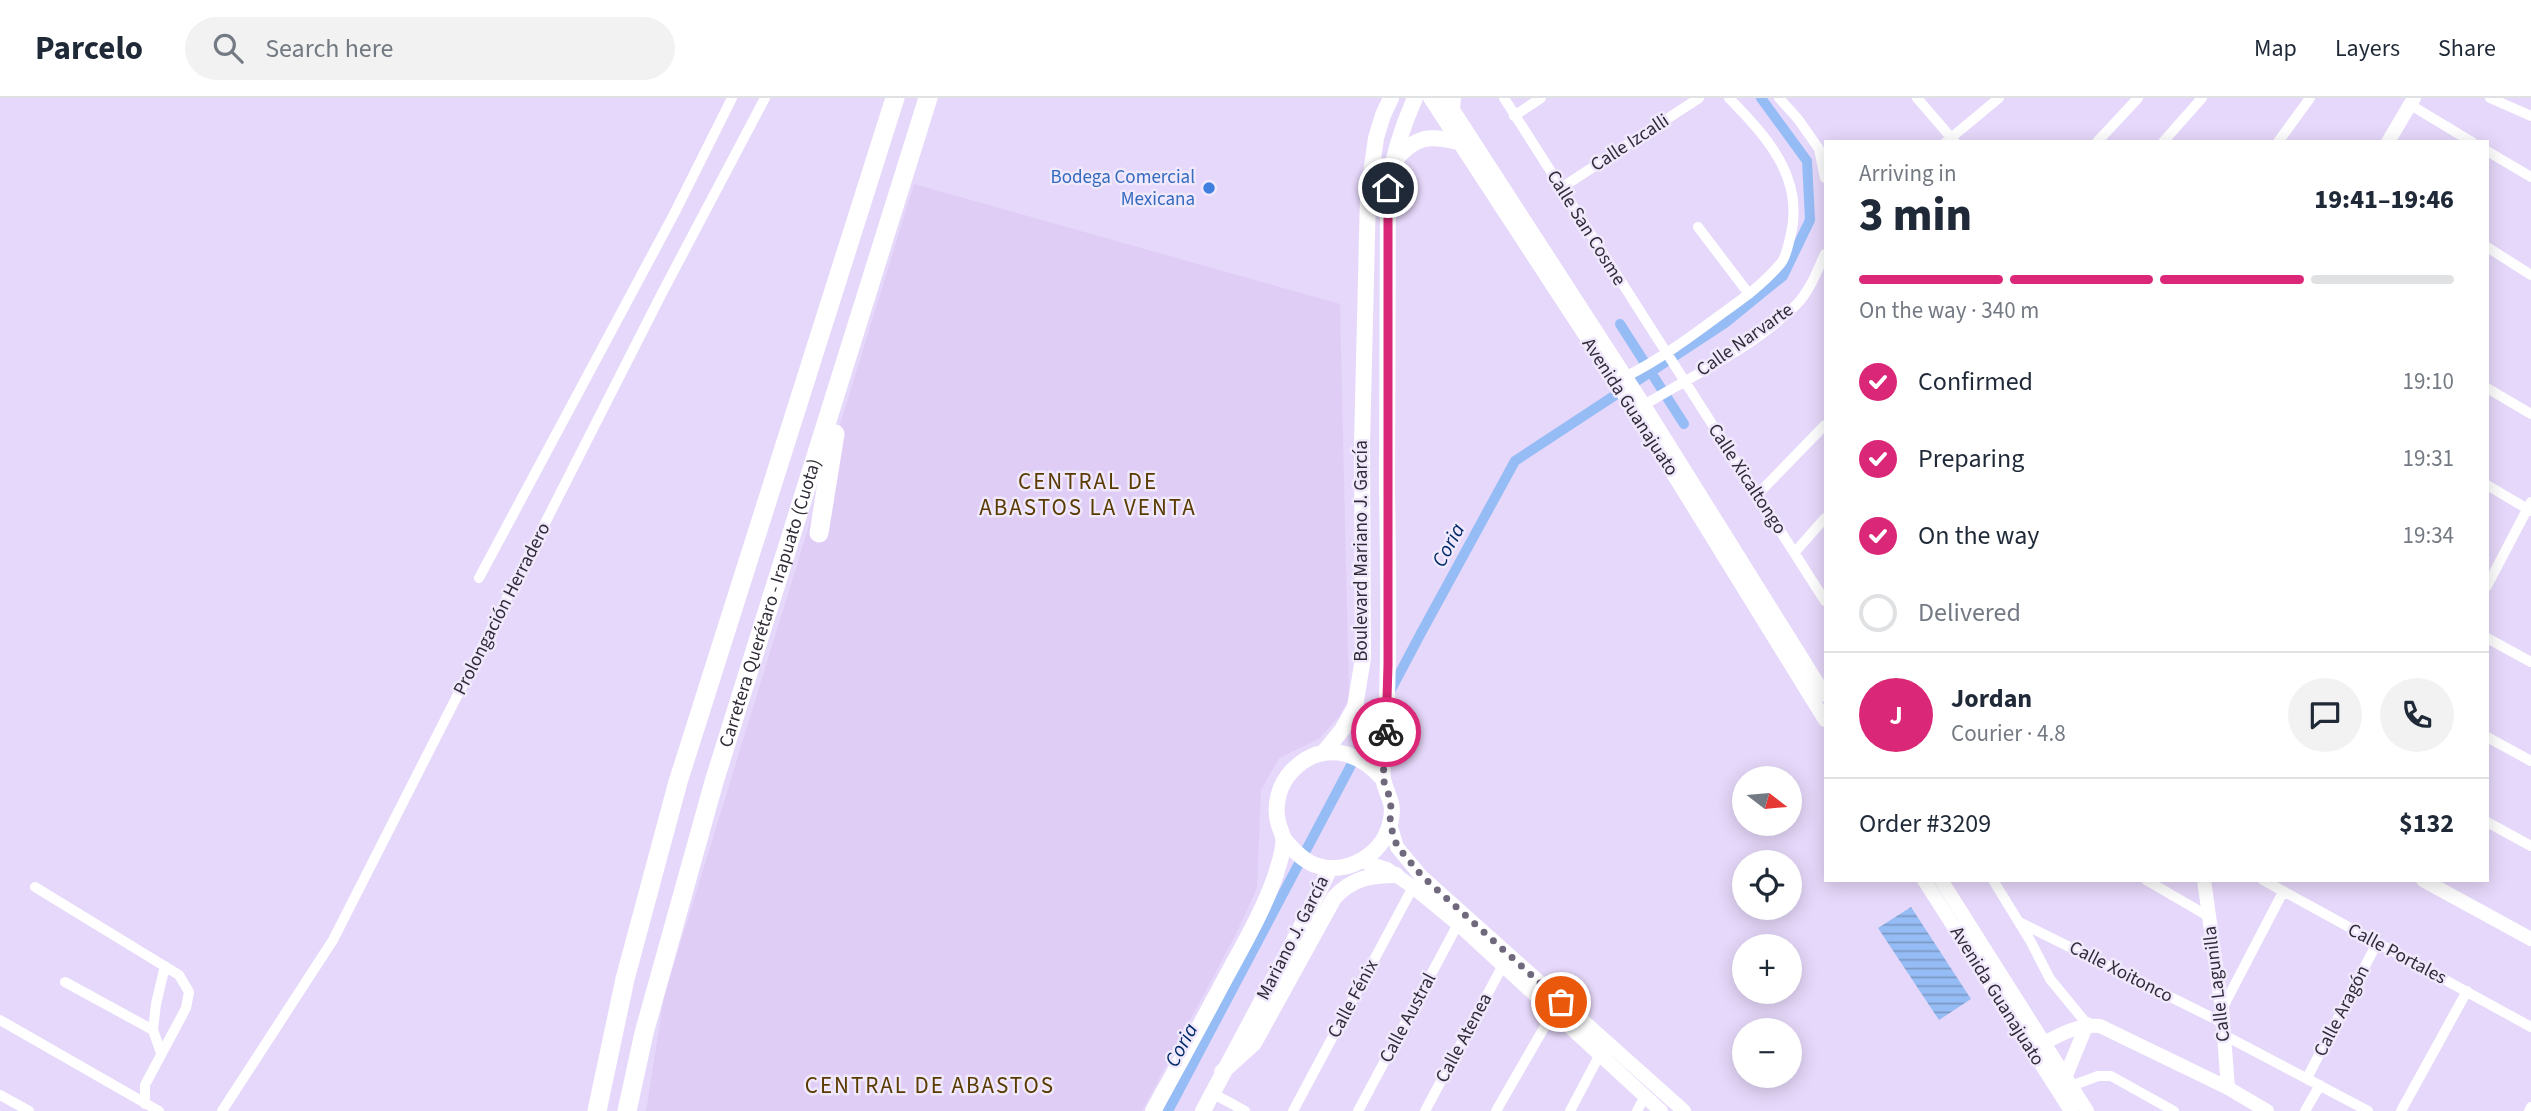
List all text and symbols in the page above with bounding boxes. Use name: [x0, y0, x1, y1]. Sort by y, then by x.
search box: [185, 17, 675, 80]
text: Parcelo: [35, 25, 143, 72]
icon: search: [209, 29, 247, 67]
text: Search here: [265, 30, 393, 67]
text: Map: [2254, 31, 2297, 66]
text: Layers: [2335, 31, 2400, 66]
text: Share: [2438, 31, 2496, 66]
street label: Calle Izcalli: [1585, 108, 1675, 178]
text: Arriving in: [1859, 157, 1957, 190]
pin: [1358, 158, 1418, 218]
place label: Bodega Comercial Mexicana: [1051, 164, 1195, 213]
street label: Calle San Cosme: [1540, 165, 1632, 291]
icon: home: [1369, 169, 1407, 207]
marker: Bodega Comercial Mexicana: [1201, 180, 1217, 196]
text: 19:41–19:46: [2314, 181, 2454, 218]
text: 3 min: [1859, 183, 1972, 248]
text: On the way · 340 m: [1859, 294, 2039, 327]
street label: Calle Narvarte: [1691, 297, 1799, 383]
street label: Avenida Guanajuato: [1575, 333, 1685, 481]
icon: check: [1859, 363, 1897, 401]
text: Confirmed: [1918, 363, 2033, 400]
text: 19:10: [2403, 365, 2454, 398]
street label: Calle Xicaltongo: [1701, 418, 1793, 540]
street label: Boulevard Mariano J. García: [1348, 440, 1375, 662]
icon: check: [1859, 440, 1897, 478]
text: Preparing: [1918, 440, 2024, 477]
text: 19:31: [2403, 442, 2454, 475]
street label: Carretera Querétaro - Irapuato (Cuota): [712, 455, 828, 751]
district label: CENTRAL DE ABASTOS LA VENTA: [979, 465, 1197, 524]
icon: check: [1859, 517, 1897, 555]
text: On the way: [1918, 517, 2039, 554]
street label: Prolongación Herradero: [447, 518, 557, 700]
water label: Coria: [1424, 518, 1472, 572]
text: 19:34: [2403, 519, 2454, 552]
text: Delivered: [1918, 594, 2021, 631]
button: chat: [2288, 678, 2362, 752]
button: phone: [2380, 678, 2454, 752]
text: Jordan: [1951, 680, 2032, 717]
courier: [1351, 697, 1421, 767]
text: J: [1889, 697, 1903, 734]
icon: bike: [1367, 713, 1405, 751]
text: Courier · 4.8: [1951, 717, 2066, 750]
north arrow: [1732, 766, 1802, 836]
map controls: [1732, 766, 1802, 1088]
text: Order #3209: [1859, 805, 1991, 842]
text: $132: [2399, 805, 2454, 842]
button: locate: [1732, 850, 1802, 920]
street label: Mariano J. García: [1250, 871, 1336, 1005]
street label: Calle Portales: [2343, 917, 2451, 991]
street label: Avenida Guanajuato: [1943, 921, 2051, 1071]
street label: Calle Lagunilla: [2197, 925, 2237, 1043]
button: +: [1732, 934, 1802, 1004]
street label: Calle Xoitonco: [2064, 934, 2178, 1010]
street label: Calle Fénix: [1321, 954, 1385, 1043]
street label: Calle Aragón: [2307, 961, 2377, 1061]
street label: Calle Austral: [1373, 968, 1443, 1068]
pin: [1531, 972, 1591, 1032]
icon: bag: [1542, 983, 1580, 1021]
street label: Calle Atenea: [1429, 988, 1499, 1088]
water label: Coria: [1157, 1018, 1205, 1072]
button: −: [1732, 1018, 1802, 1088]
district label: CENTRAL DE ABASTOS: [805, 1069, 1055, 1102]

